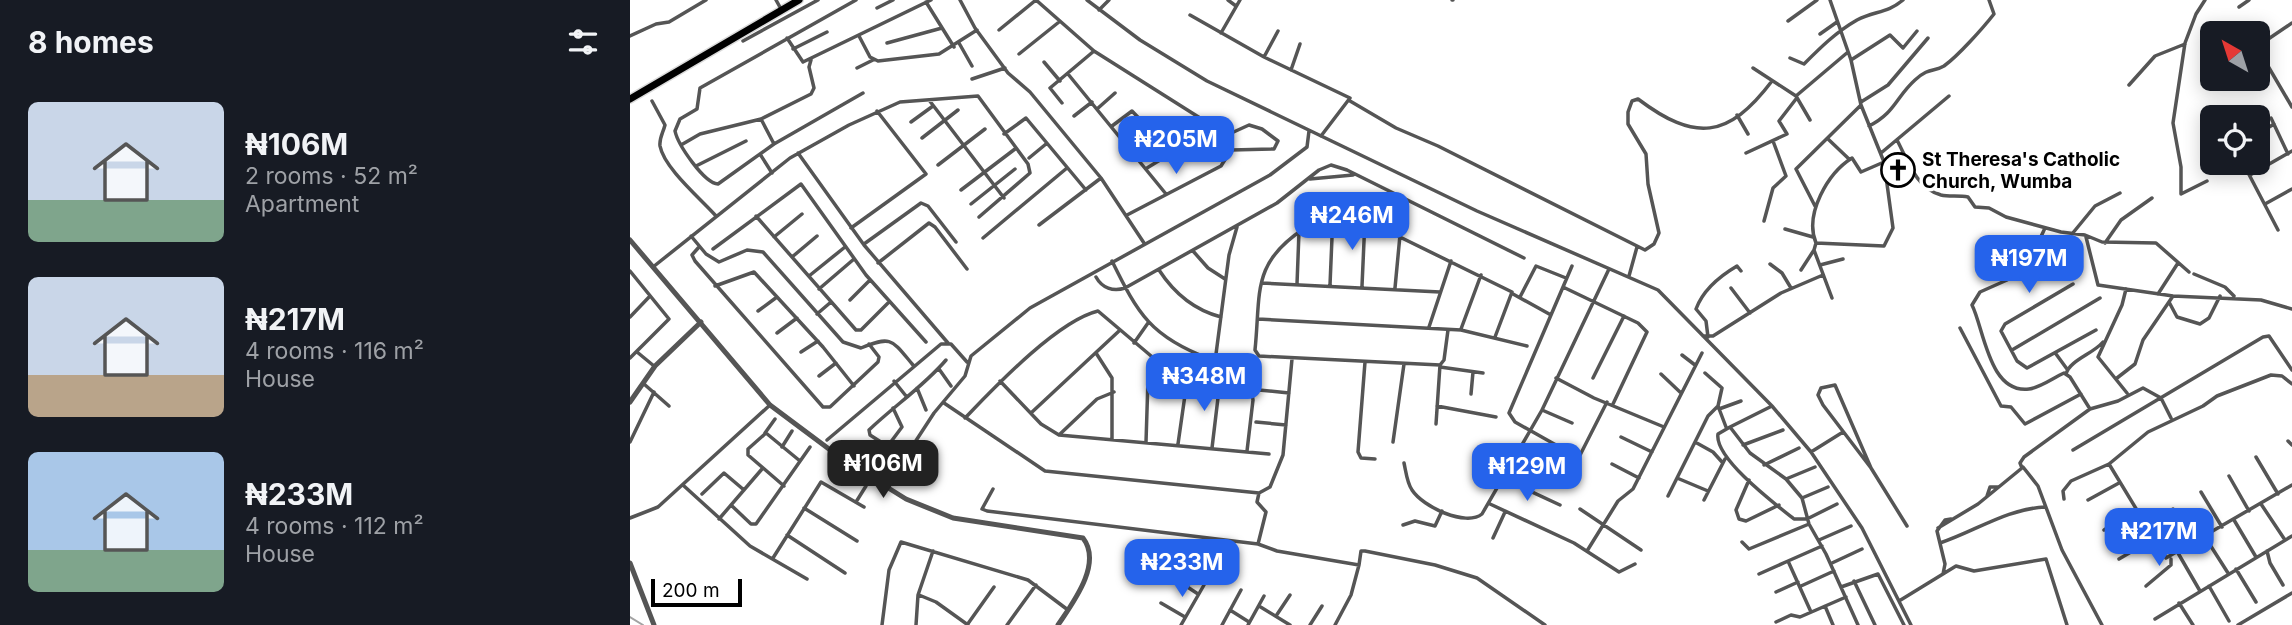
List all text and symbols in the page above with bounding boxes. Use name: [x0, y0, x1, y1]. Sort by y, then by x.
north arrow: [2200, 21, 2270, 91]
map controls: [2200, 21, 2270, 175]
icon: filters: [564, 23, 602, 61]
text: 8 homes: [28, 24, 154, 60]
button: locate: [2200, 105, 2270, 175]
pin: ₦205M: [1127, 116, 1225, 176]
text: ₦205M: [1134, 125, 1218, 153]
text: ₦106M: [245, 126, 348, 162]
icon: home: [84, 130, 168, 214]
place label: St Theresa's Catholic Church, Wumba: [1922, 148, 2120, 193]
church icon: St Theresa's Catholic Church, Wumba: [1879, 151, 1917, 189]
text: 2 rooms · 52 m²: [245, 162, 418, 190]
text: Apartment: [245, 190, 359, 218]
pin: ₦246M: [1303, 192, 1401, 252]
text: ₦246M: [1310, 201, 1394, 229]
pin: ₦197M: [1980, 236, 2078, 295]
text: ₦197M: [1991, 244, 2067, 272]
text: ₦217M: [245, 301, 345, 337]
icon: home: [84, 305, 168, 389]
text: 4 rooms · 116 m²: [245, 337, 424, 365]
pin: ₦348M: [1155, 354, 1253, 413]
text: ₦348M: [1162, 362, 1246, 390]
text: House: [245, 365, 315, 393]
pin: ₦106M: [834, 440, 932, 500]
pin: ₦129M: [1478, 444, 1576, 503]
text: ₦106M: [843, 449, 923, 477]
text: ₦129M: [1488, 452, 1566, 480]
text: ₦233M: [245, 476, 353, 512]
icon: home: [84, 480, 168, 564]
pin: ₦217M: [2110, 508, 2208, 568]
text: 4 rooms · 112 m²: [245, 512, 424, 540]
text: ₦217M: [2121, 517, 2197, 545]
text: House: [245, 540, 315, 568]
pin: ₦233M: [1133, 540, 1231, 599]
text: ₦233M: [1140, 548, 1224, 576]
scale bar: [651, 576, 742, 608]
text: 200 m: [662, 579, 720, 602]

